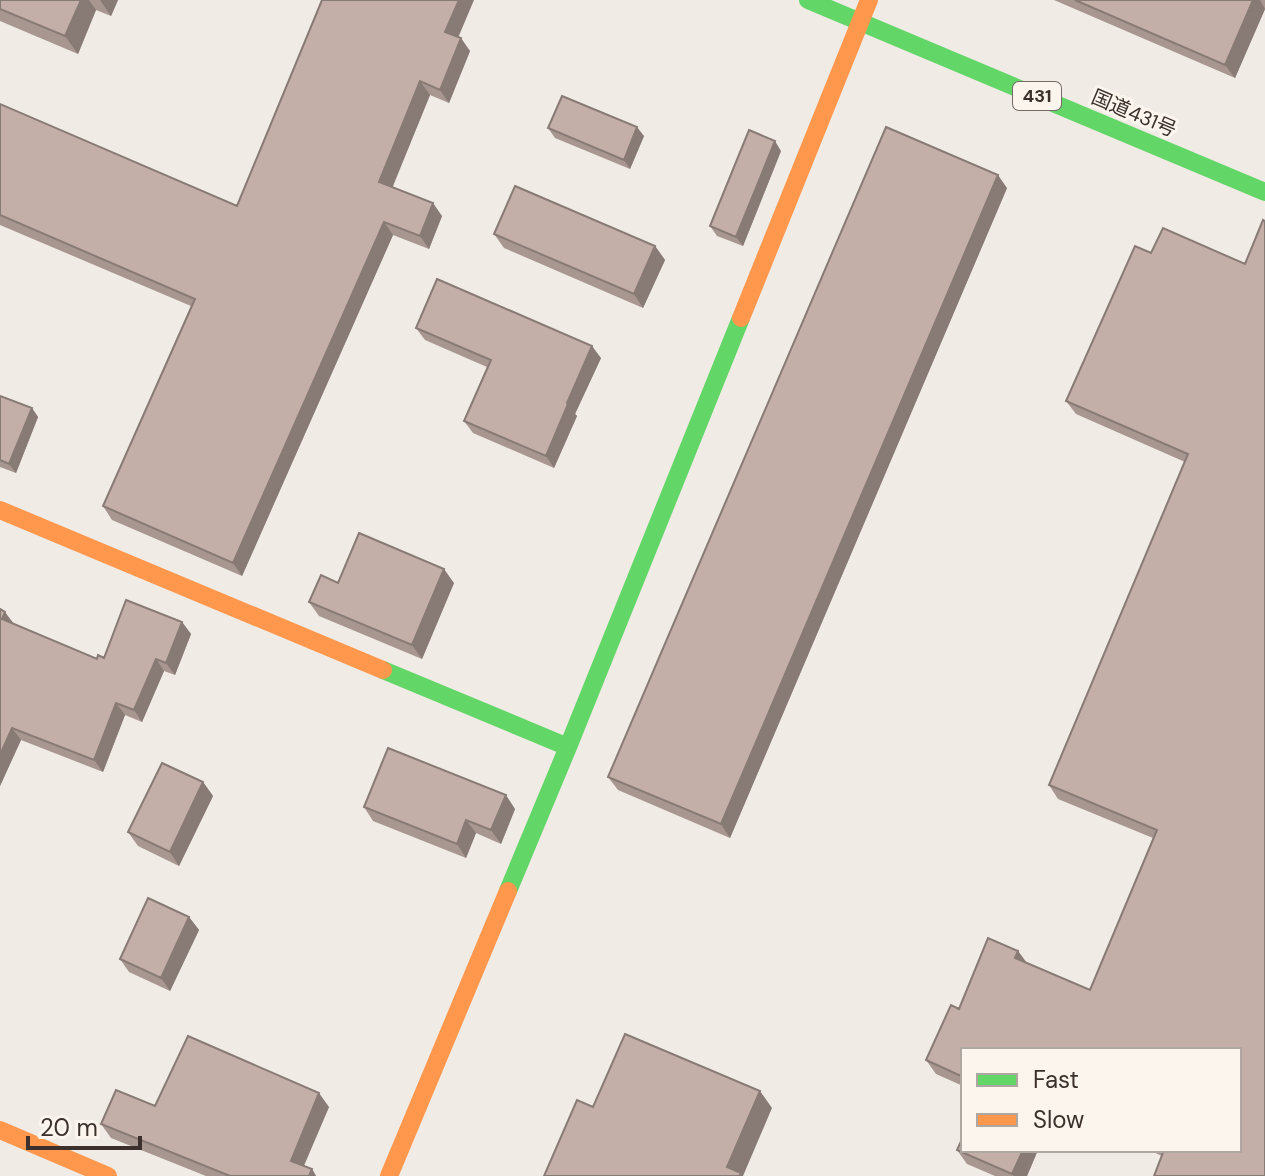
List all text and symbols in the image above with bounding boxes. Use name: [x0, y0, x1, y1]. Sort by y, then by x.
road number: 431: [1013, 82, 1061, 110]
street label: 国道431号: [1088, 83, 1180, 143]
legend: [961, 1048, 1241, 1152]
text: Fast: [1033, 1064, 1079, 1095]
scale bar: [28, 1100, 140, 1150]
text: Slow: [1033, 1104, 1084, 1135]
text: 20 m: [40, 1112, 98, 1143]

